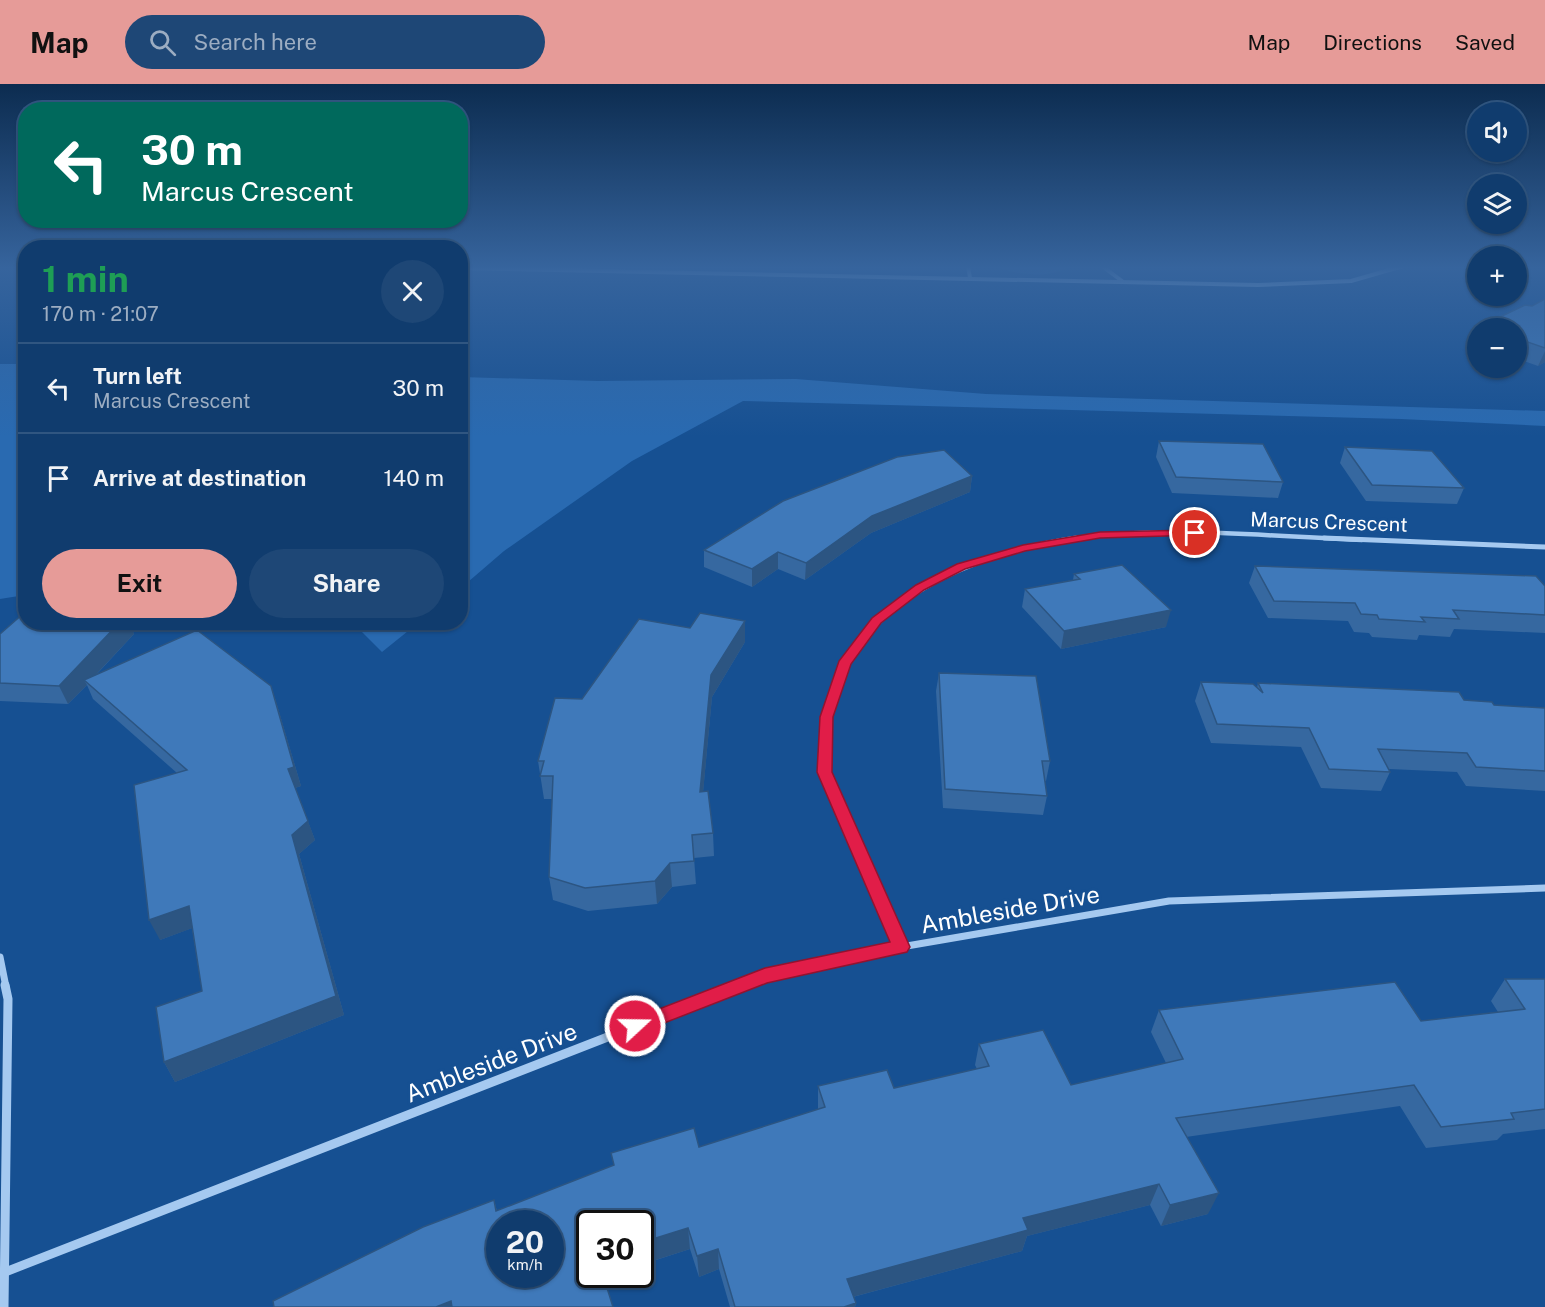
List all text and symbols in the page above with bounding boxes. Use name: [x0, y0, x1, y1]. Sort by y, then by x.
search box: [125, 15, 545, 69]
text: Map: [30, 26, 89, 59]
icon: search: [146, 26, 179, 59]
text: Search here: [194, 29, 317, 55]
text: Map: [1248, 30, 1290, 55]
text: Directions: [1323, 30, 1422, 55]
text: Saved: [1455, 30, 1515, 55]
map controls: [1467, 102, 1527, 378]
button: sound: [1467, 102, 1527, 162]
text: 30 m: [141, 125, 243, 174]
icon: left: [42, 126, 120, 204]
button: layers: [1467, 174, 1527, 234]
text: Marcus Crescent: [141, 175, 354, 207]
button: +: [1467, 246, 1527, 306]
text: 1 min: [42, 258, 129, 300]
button: close: [381, 260, 444, 323]
text: 170 m · 21:07: [42, 302, 159, 326]
button: −: [1467, 318, 1527, 378]
text: Turn left: [93, 363, 182, 389]
icon: left: [42, 372, 75, 405]
text: 30 m: [392, 375, 444, 401]
text: Marcus Crescent: [93, 389, 251, 413]
icon: arrive: [42, 462, 75, 495]
text: Arrive at destination: [93, 465, 306, 491]
text: 140 m: [383, 465, 444, 491]
pin: [1169, 507, 1220, 558]
street label: Marcus Crescent: [1250, 507, 1408, 537]
icon: arrive: [1178, 516, 1211, 549]
button: Exit: [42, 549, 237, 618]
button: Share: [249, 549, 444, 618]
street label: Ambleside Drive: [918, 879, 1102, 939]
position arrow: [603, 994, 667, 1058]
street label: Ambleside Drive: [401, 1016, 581, 1108]
speed limit sign: 30: [576, 1210, 654, 1288]
text: 20: [506, 1224, 544, 1260]
text: km/h: [507, 1256, 543, 1273]

